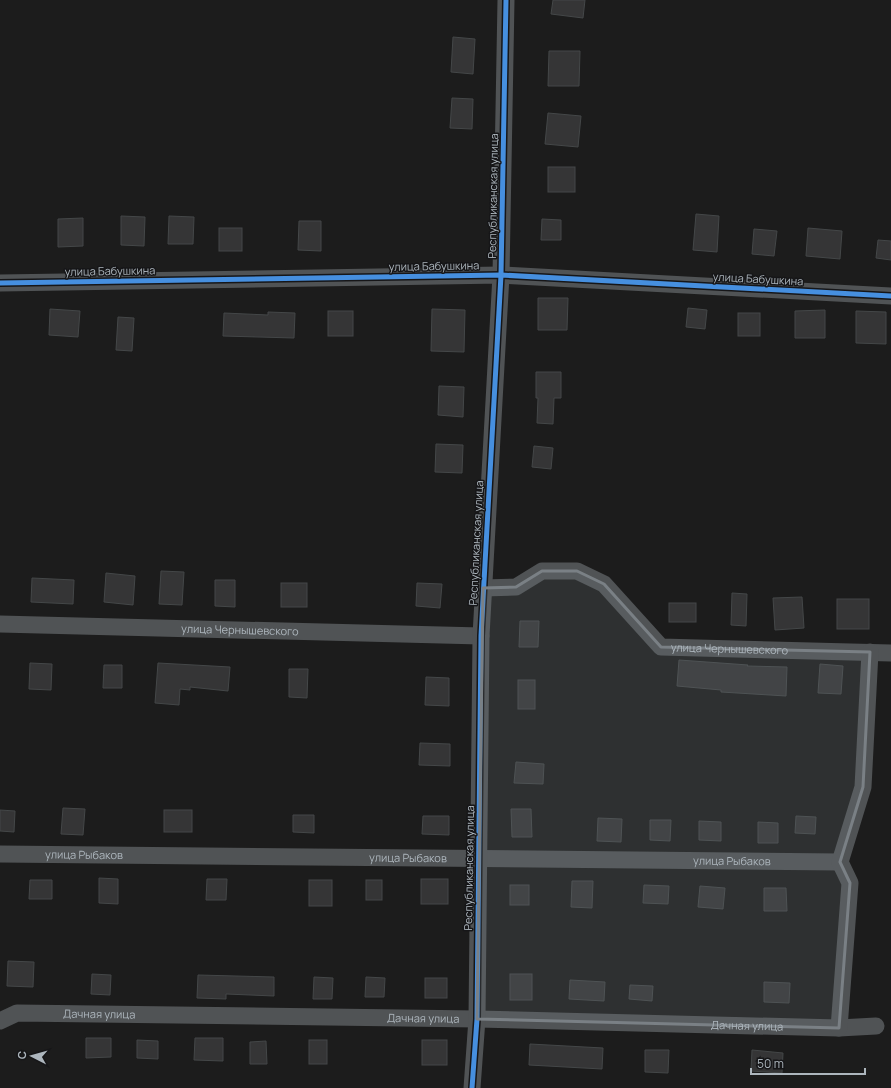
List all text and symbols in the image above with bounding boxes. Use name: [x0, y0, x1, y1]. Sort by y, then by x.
street label: Республиканская улица: [484, 133, 501, 259]
street label: улица Бабушкина: [389, 257, 479, 274]
street label: улица Бабушкина: [65, 262, 155, 279]
street label: улица Бабушкина: [712, 269, 804, 288]
street label: Республиканская улица: [465, 480, 486, 606]
street label: улица Чернышевского: [181, 621, 299, 638]
street label: улица Чернышевского: [671, 639, 789, 657]
street label: Республиканская улица: [460, 805, 477, 931]
street label: улица Рыбаков: [45, 846, 123, 862]
street label: улица Рыбаков: [369, 850, 447, 865]
street label: улица Рыбаков: [693, 853, 771, 868]
street label: Дачная улица: [63, 1006, 135, 1022]
street label: Дачная улица: [387, 1010, 459, 1026]
street label: Дачная улица: [711, 1017, 783, 1034]
north arrow: [12, 1036, 52, 1076]
text: С: [14, 1050, 29, 1060]
scale bar: [751, 1050, 865, 1076]
text: 50 m: [757, 1055, 784, 1072]

